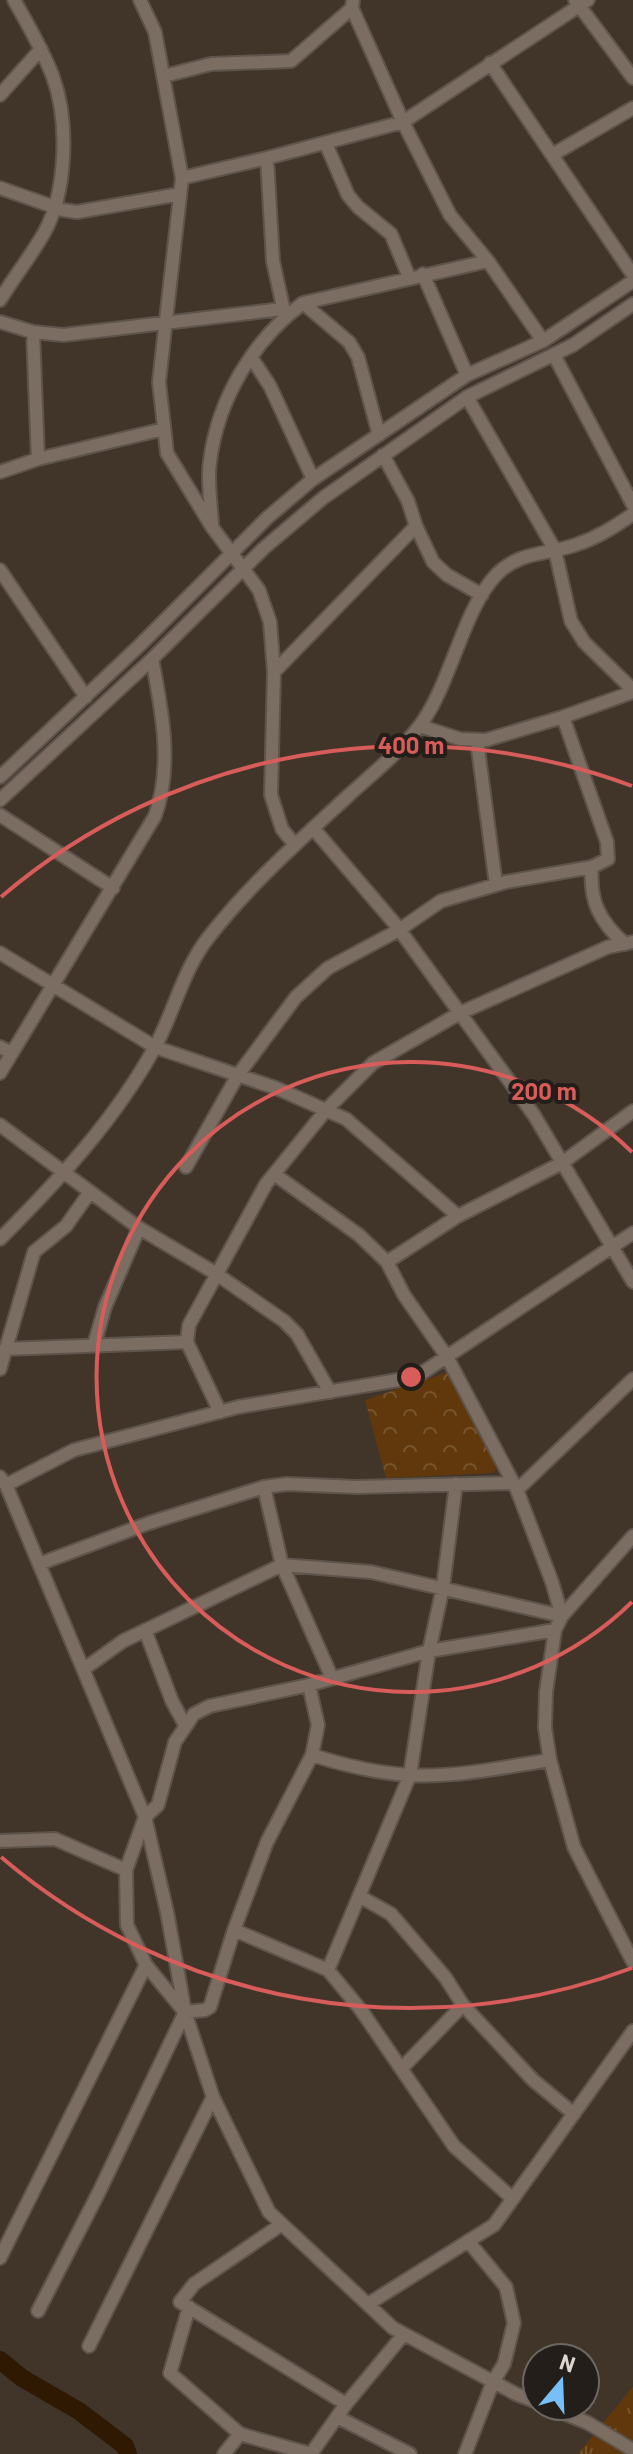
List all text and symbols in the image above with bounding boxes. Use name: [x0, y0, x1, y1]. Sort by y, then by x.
text: 400 m: [378, 730, 444, 759]
text: 200 m: [511, 1076, 577, 1105]
centre of rings: [397, 1363, 425, 1391]
north arrow: [521, 2342, 601, 2422]
text: N: [557, 2347, 579, 2377]

